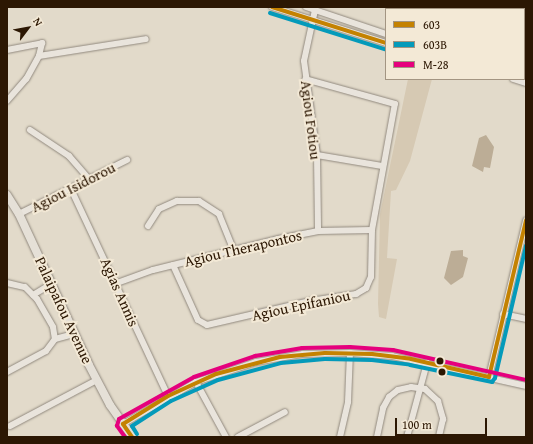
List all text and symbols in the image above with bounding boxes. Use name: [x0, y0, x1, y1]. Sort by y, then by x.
north arrow: [8, 8, 48, 48]
legend: [385, 8, 525, 80]
text: N: [29, 14, 47, 29]
text: 603: [423, 16, 440, 33]
text: 603B: [423, 36, 447, 53]
text: M-28: [423, 56, 449, 73]
street label: Agiou Fotiou: [297, 79, 325, 161]
street label: Agiou Isidorou: [28, 158, 118, 216]
street label: Agiou Therapontos: [183, 226, 303, 270]
street label: Palaipafou Avenue: [31, 254, 97, 366]
street label: Agias Annis: [97, 255, 143, 329]
street label: Agiou Epifaniou: [250, 286, 352, 324]
unlabelled marker: [435, 356, 445, 366]
unlabelled marker: [437, 367, 447, 377]
scale bar: [397, 410, 489, 436]
text: 100 m: [402, 416, 432, 433]

